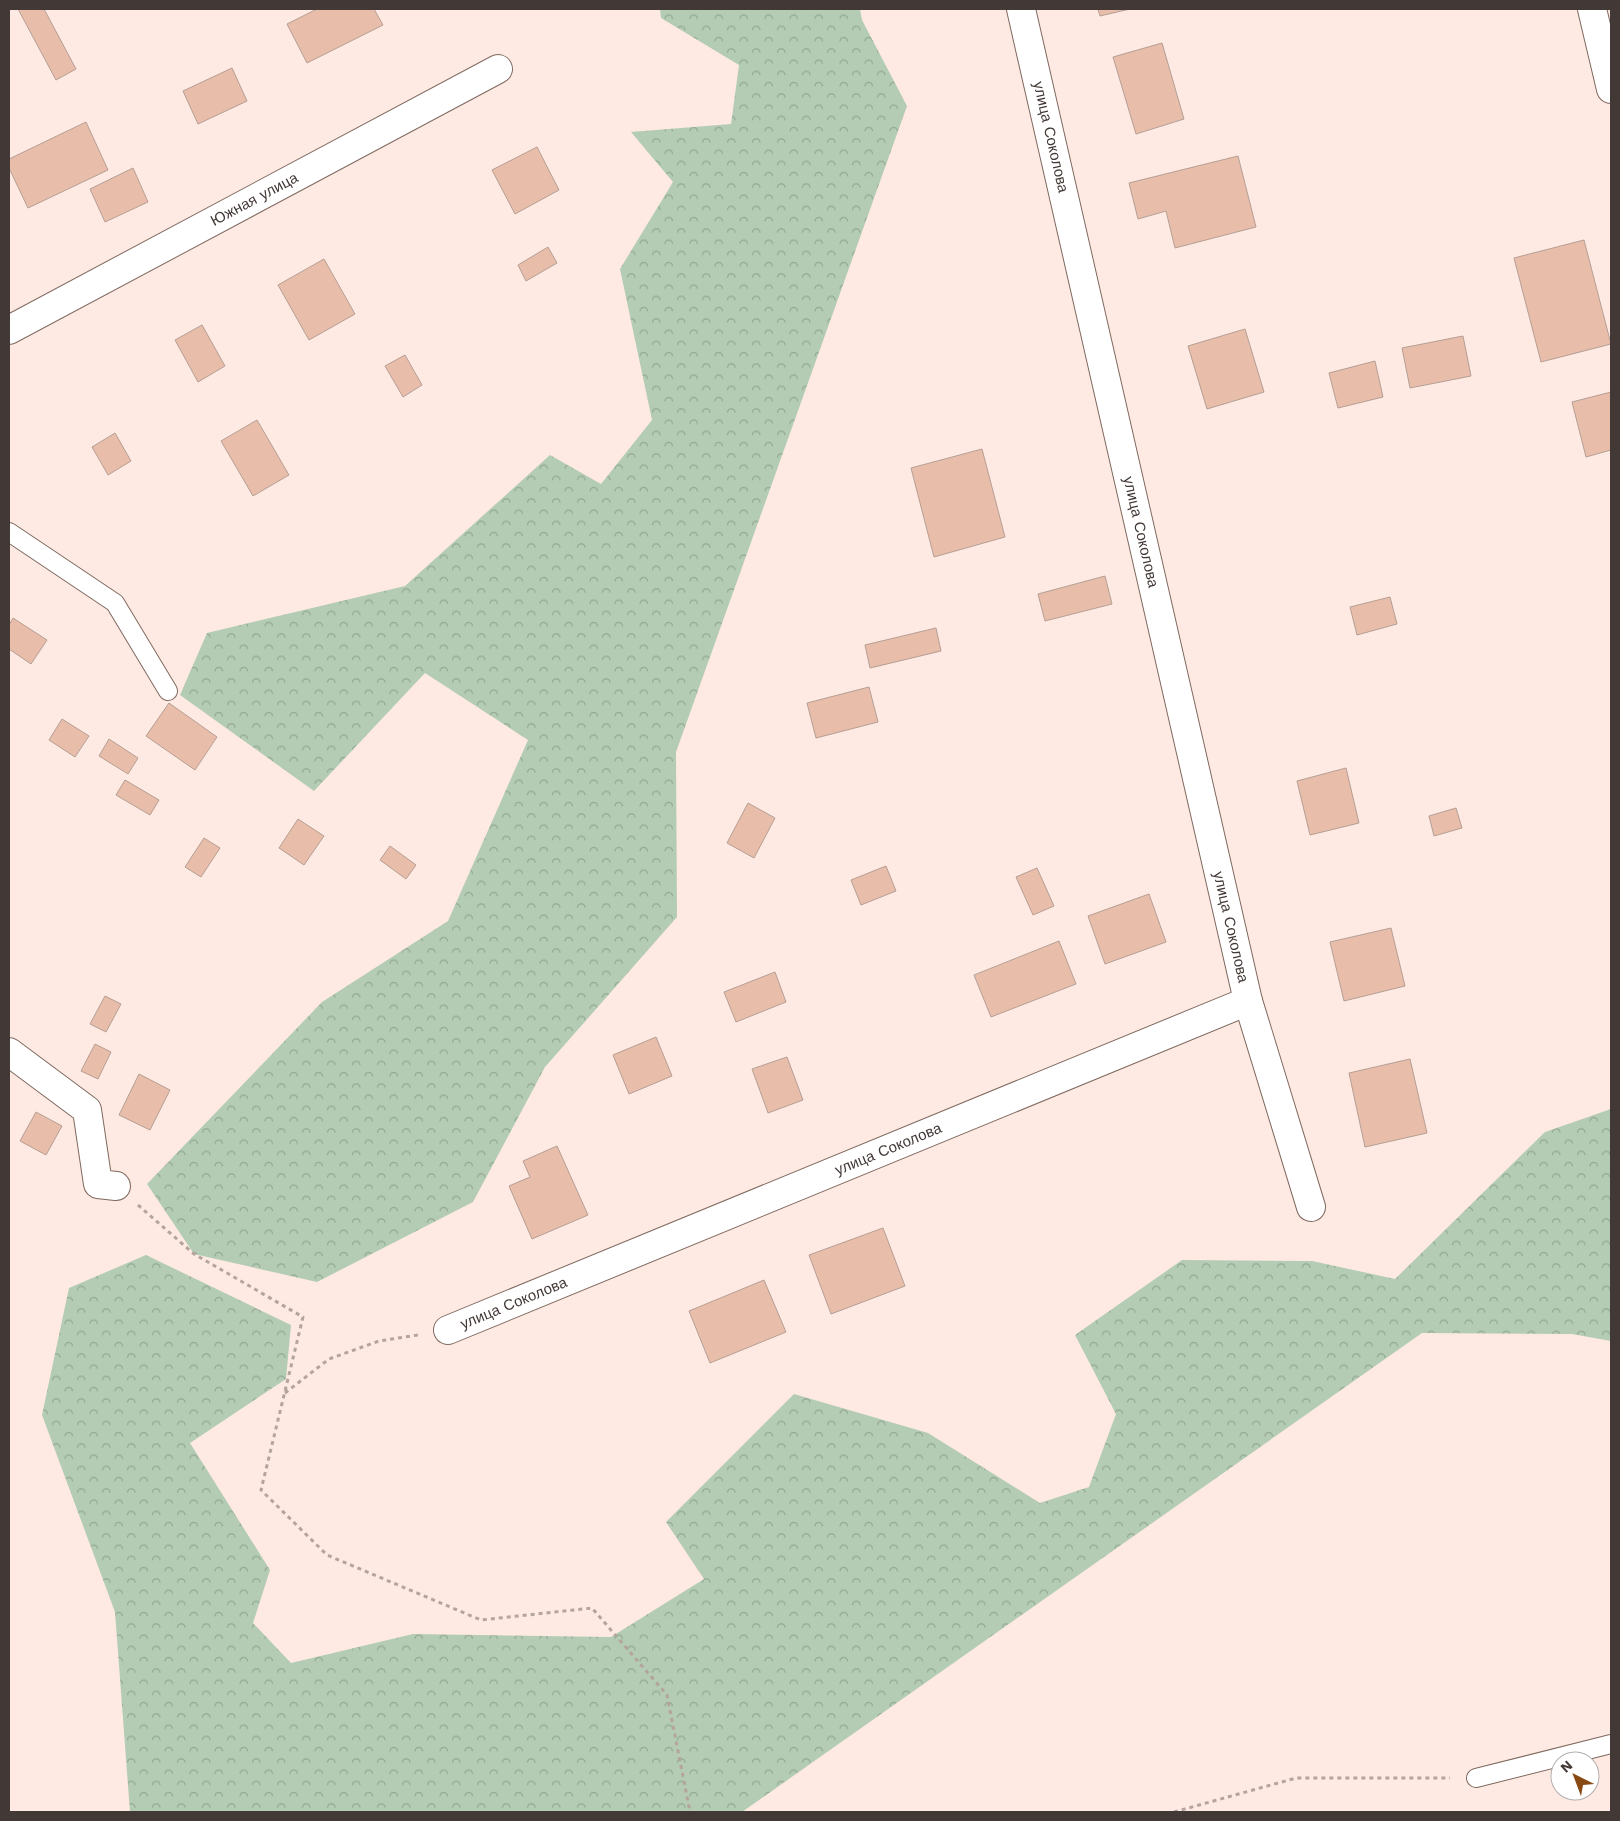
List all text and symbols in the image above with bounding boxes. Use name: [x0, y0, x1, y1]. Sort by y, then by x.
street label: улица Соколова: [1029, 80, 1073, 195]
street label: Южная улица: [208, 168, 302, 230]
street label: улица Соколова: [1119, 475, 1163, 590]
street label: улица Соколова: [1209, 870, 1253, 985]
street label: улица Соколова: [832, 1119, 945, 1179]
street label: улица Соколова: [458, 1273, 570, 1333]
north arrow: [1550, 1751, 1600, 1801]
text: N: [1557, 1757, 1576, 1776]

